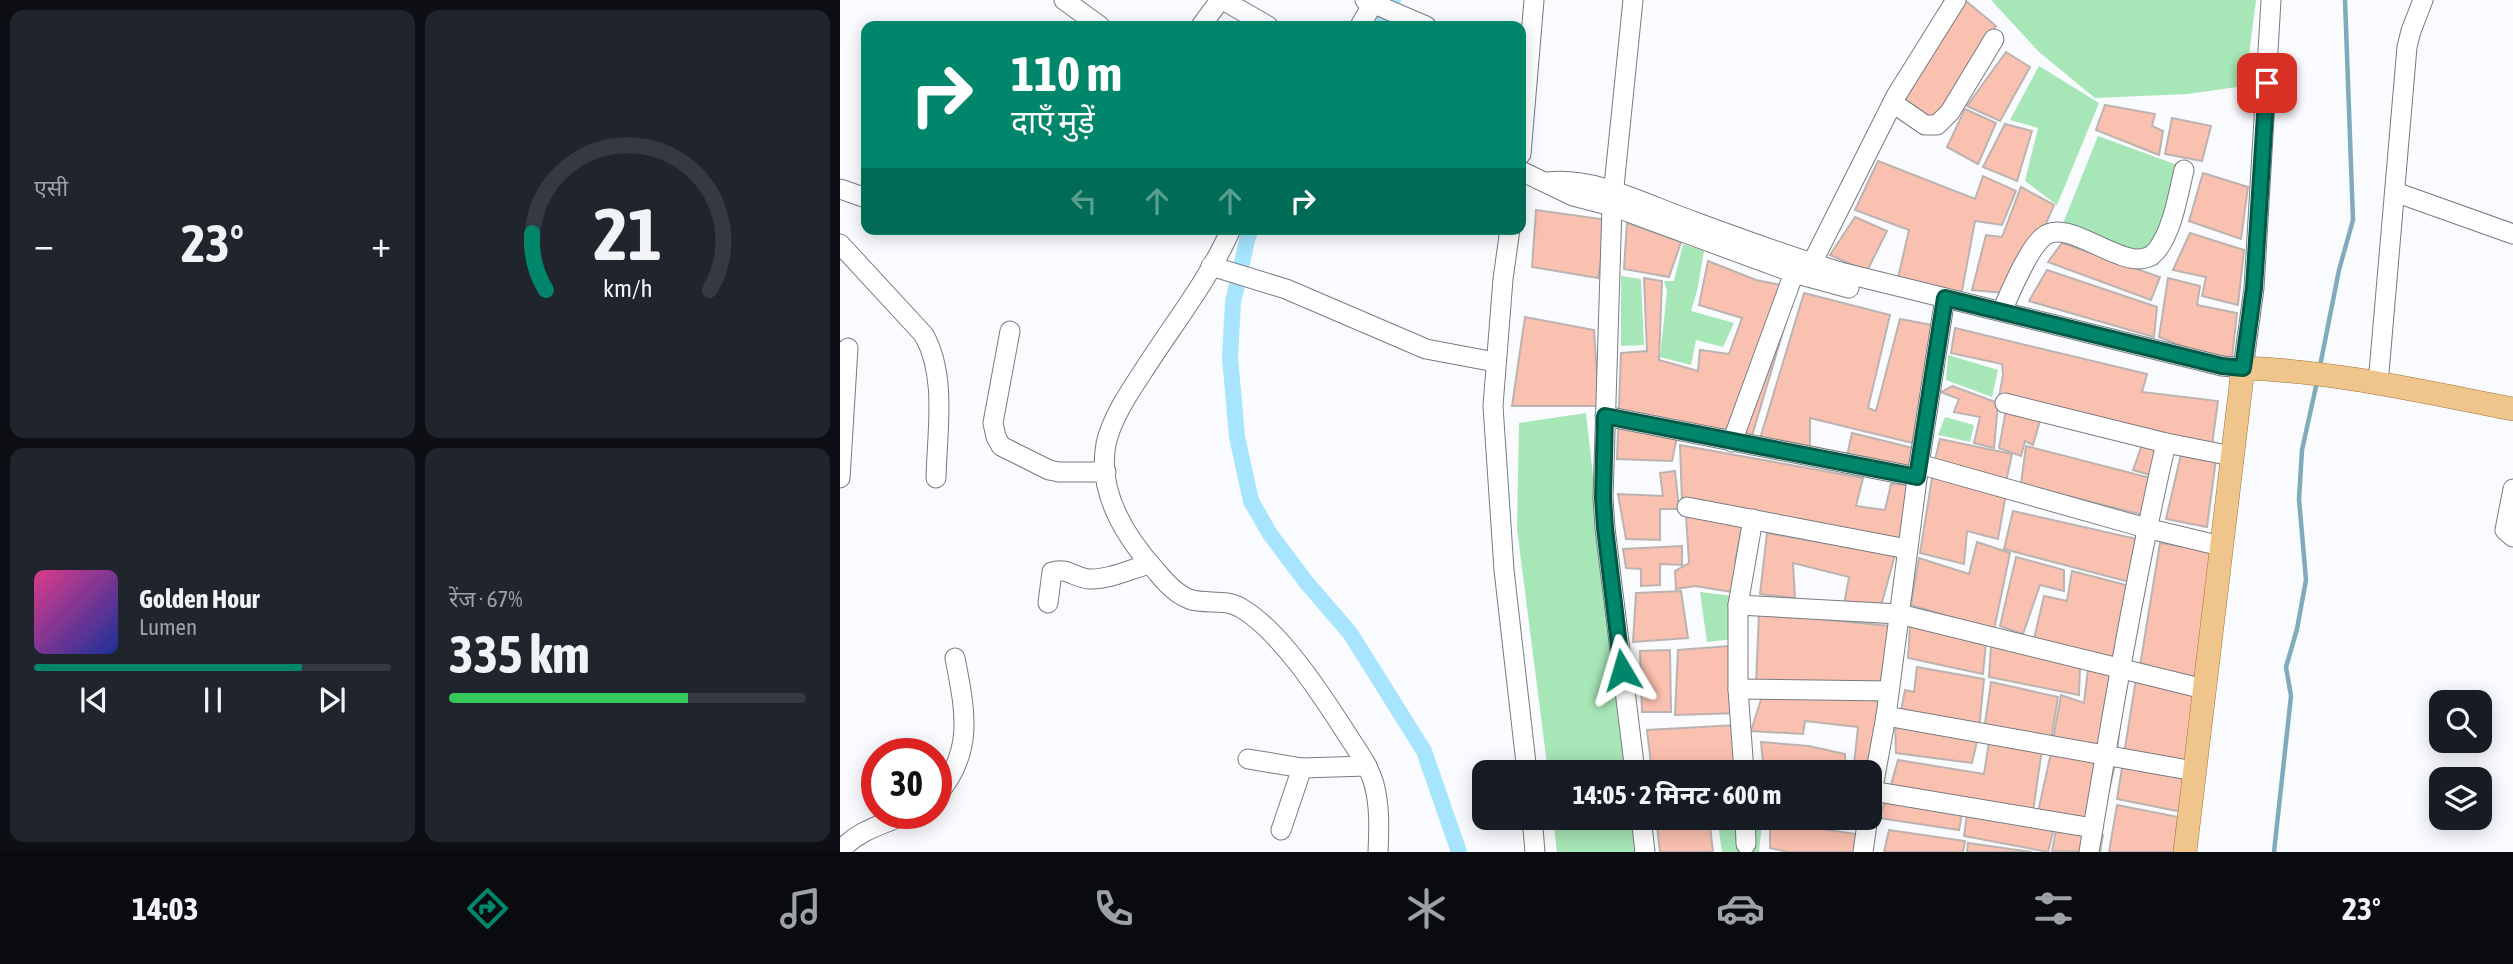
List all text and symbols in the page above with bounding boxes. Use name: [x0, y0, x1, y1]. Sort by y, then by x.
text: 110 m: [1011, 45, 1122, 101]
icon: right: [896, 49, 987, 140]
pin: [2237, 53, 2297, 113]
icon: arrive: [2248, 64, 2286, 102]
text: दाएँ मुड़ें: [1011, 103, 1095, 140]
text: एसी: [34, 175, 68, 201]
icon: left: [1065, 182, 1103, 220]
icon: ahead: [1138, 182, 1176, 220]
icon: ahead: [1211, 182, 1249, 220]
icon: right: [1284, 182, 1322, 220]
text: 21: [593, 192, 662, 275]
text: 23°: [181, 213, 244, 273]
text: −: [34, 222, 54, 265]
text: +: [371, 222, 391, 265]
text: km/h: [603, 274, 652, 302]
text: Golden Hour: [139, 584, 259, 614]
text: रेंज · 67%: [449, 586, 523, 612]
text: Lumen: [139, 614, 197, 640]
text: 335 km: [449, 624, 590, 684]
position arrow: [1585, 633, 1659, 707]
icon: previous: [75, 681, 113, 719]
icon: pause: [194, 681, 232, 719]
icon: next: [313, 681, 351, 719]
map controls: [2429, 690, 2492, 830]
button: search: [2429, 690, 2492, 753]
speed limit sign: 30: [861, 738, 952, 829]
button: layers: [2429, 767, 2492, 830]
text: 14:05 · 2 मिनट · 600 m: [1573, 780, 1781, 810]
icon: directions: [463, 884, 512, 933]
icon: music: [776, 884, 825, 933]
icon: phone: [1089, 884, 1138, 933]
icon: climate: [1402, 884, 1451, 933]
icon: car: [1716, 884, 1765, 933]
icon: filters: [2029, 884, 2078, 933]
text: 14:03: [132, 890, 199, 927]
text: 23°: [2342, 890, 2381, 927]

